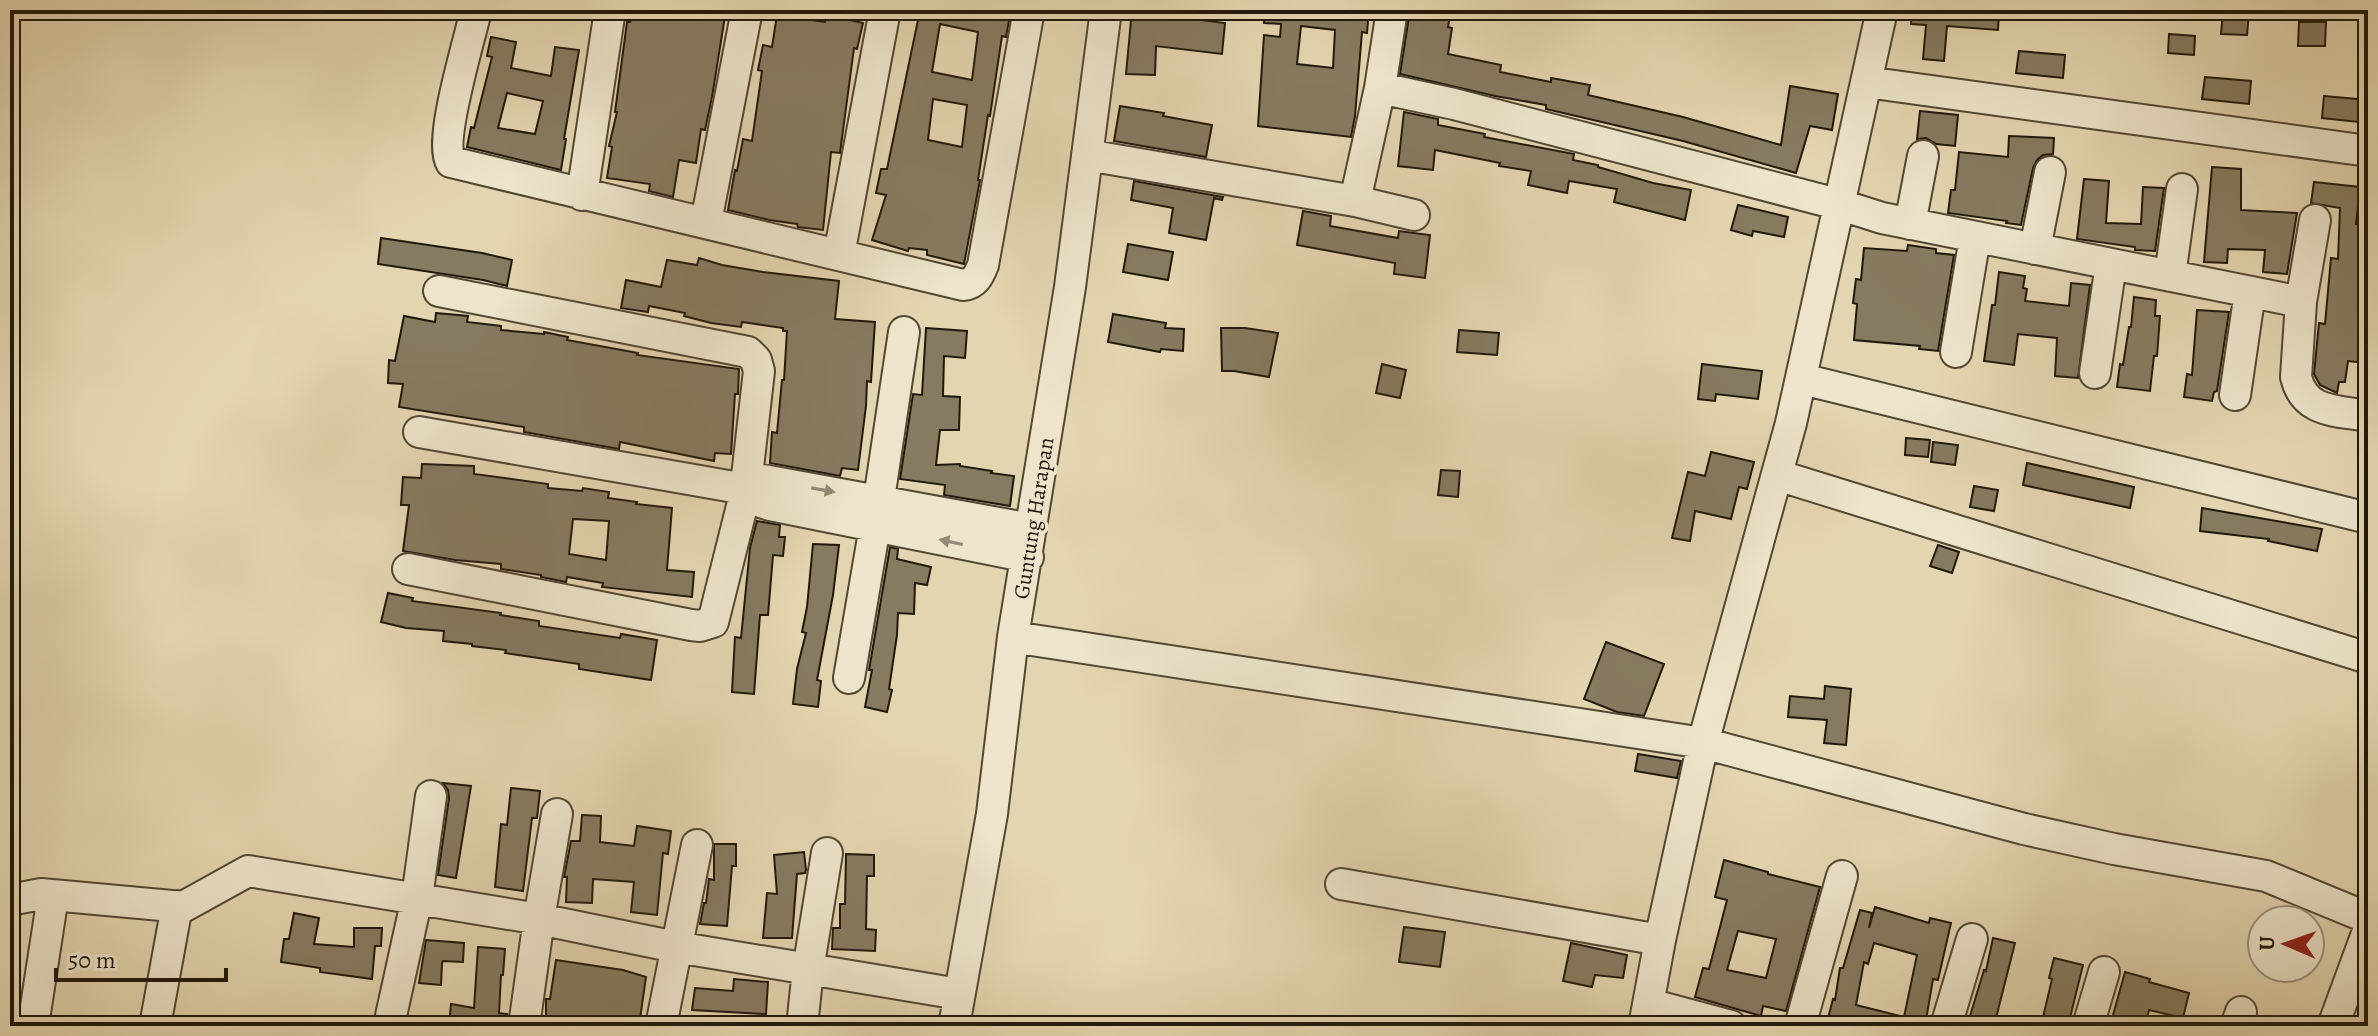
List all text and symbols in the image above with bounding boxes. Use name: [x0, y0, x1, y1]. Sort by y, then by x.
street label: Guntung Harapan: [1006, 435, 1062, 601]
one-way arrow: [811, 485, 836, 497]
one-way arrow: [939, 535, 964, 548]
north arrow: [2246, 904, 2326, 984]
scale bar: [56, 932, 226, 982]
text: U: [2252, 935, 2282, 951]
text: 50 m: [68, 944, 116, 976]

